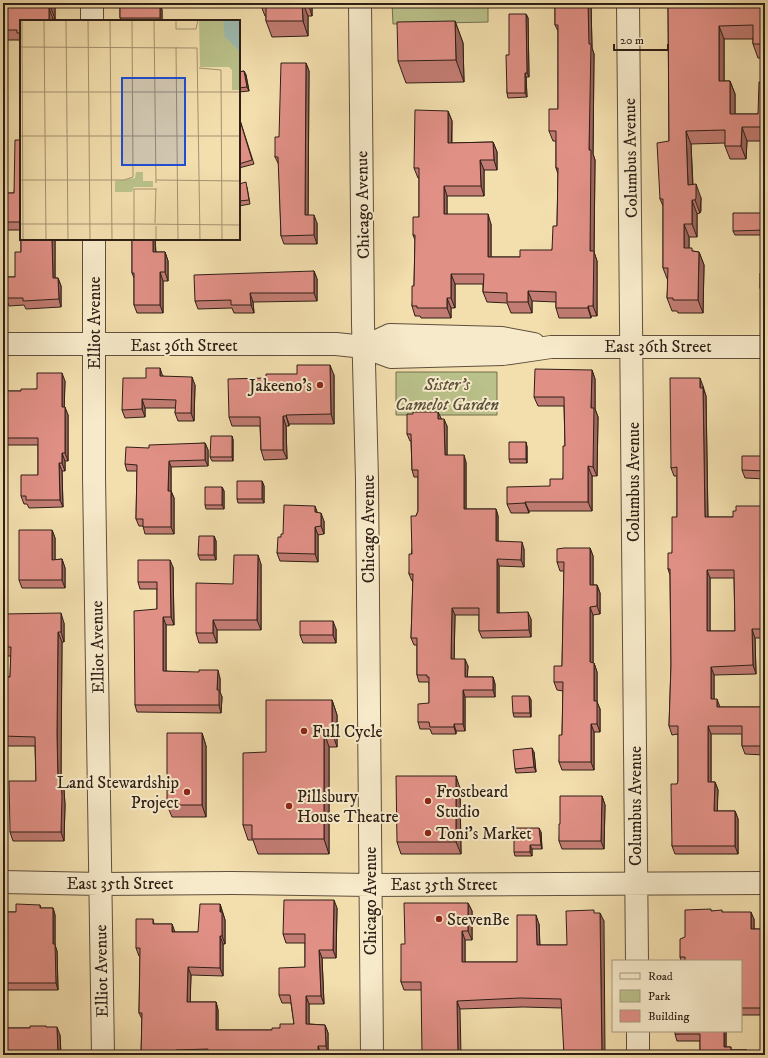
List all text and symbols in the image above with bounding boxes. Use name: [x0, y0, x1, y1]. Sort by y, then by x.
inset map: [20, 20, 240, 240]
scale bar: [614, 26, 668, 52]
text: 20 m: [620, 33, 644, 48]
street label: Columbus Avenue: [619, 98, 643, 218]
street label: Chicago Avenue: [351, 151, 375, 259]
street label: Elliot Avenue: [84, 276, 106, 370]
street label: East 36th Street: [130, 335, 238, 357]
street label: East 36th Street: [604, 336, 712, 358]
park label: Sister's Camelot Garden: [395, 374, 499, 416]
place label: Jakeeno's: [247, 375, 312, 397]
marker: Jakeeno's: [315, 380, 325, 390]
street label: Columbus Avenue: [623, 422, 645, 542]
street label: Chicago Avenue: [358, 475, 380, 583]
street label: Elliot Avenue: [86, 600, 110, 694]
place label: Full Cycle: [312, 721, 383, 743]
marker: Full Cycle: [299, 726, 309, 736]
street label: Columbus Avenue: [625, 746, 647, 866]
place label: Land Stewardship Project: [57, 772, 180, 814]
place label: Frostbeard Studio: [436, 781, 509, 823]
place label: Pillsbury House Theatre: [297, 786, 399, 828]
marker: Land Stewardship Project: [182, 787, 192, 797]
marker: Frostbeard Studio: [423, 796, 433, 806]
marker: Pillsbury House Theatre: [284, 801, 294, 811]
place label: Toni's Market: [436, 823, 532, 845]
marker: Toni's Market: [423, 828, 433, 838]
street label: Chicago Avenue: [360, 847, 382, 955]
street label: East 35th Street: [66, 873, 174, 895]
street label: East 35th Street: [390, 874, 498, 896]
place label: StevenBe: [447, 909, 510, 931]
marker: StevenBe: [434, 914, 444, 924]
street label: Elliot Avenue: [90, 924, 114, 1018]
legend: [612, 960, 742, 1032]
text: Road: [648, 969, 673, 984]
text: Park: [648, 989, 670, 1004]
text: Building: [648, 1009, 689, 1024]

